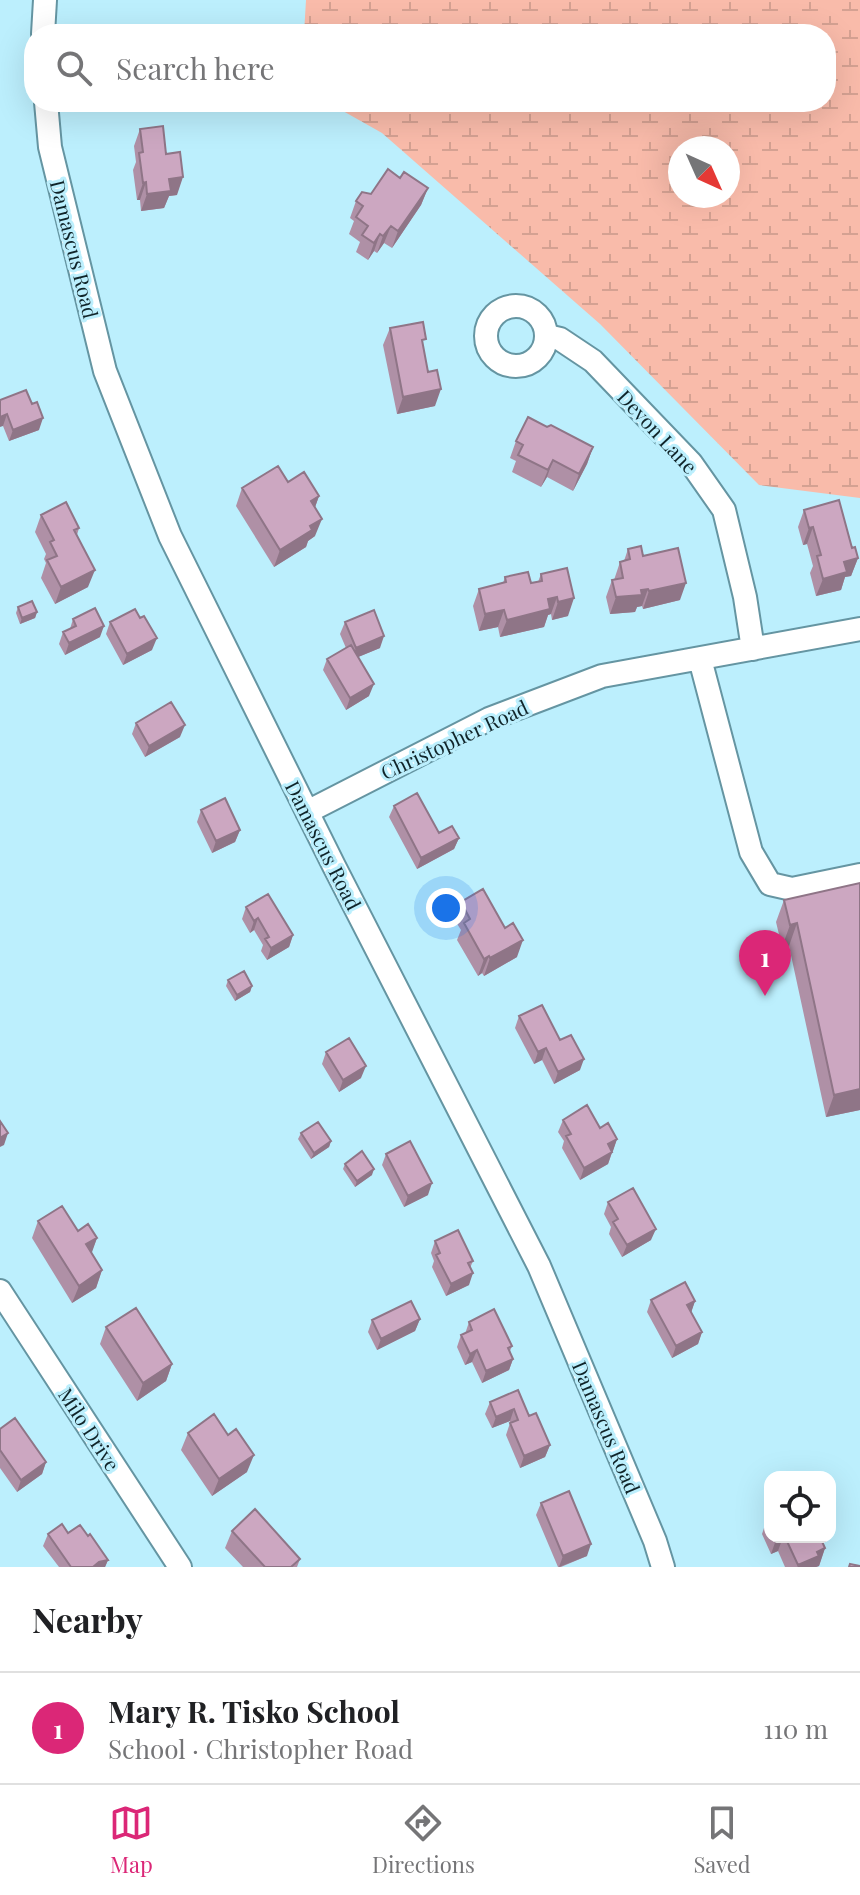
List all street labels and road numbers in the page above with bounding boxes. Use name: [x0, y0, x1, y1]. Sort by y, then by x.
street label: Damascus Road: [45, 177, 105, 321]
street label: Devon Lane: [612, 383, 704, 479]
street label: Christopher Road: [376, 693, 532, 785]
street label: Damascus Road: [280, 776, 368, 915]
street label: Damascus Road: [567, 1356, 647, 1498]
street label: Milo Drive: [53, 1382, 127, 1476]

